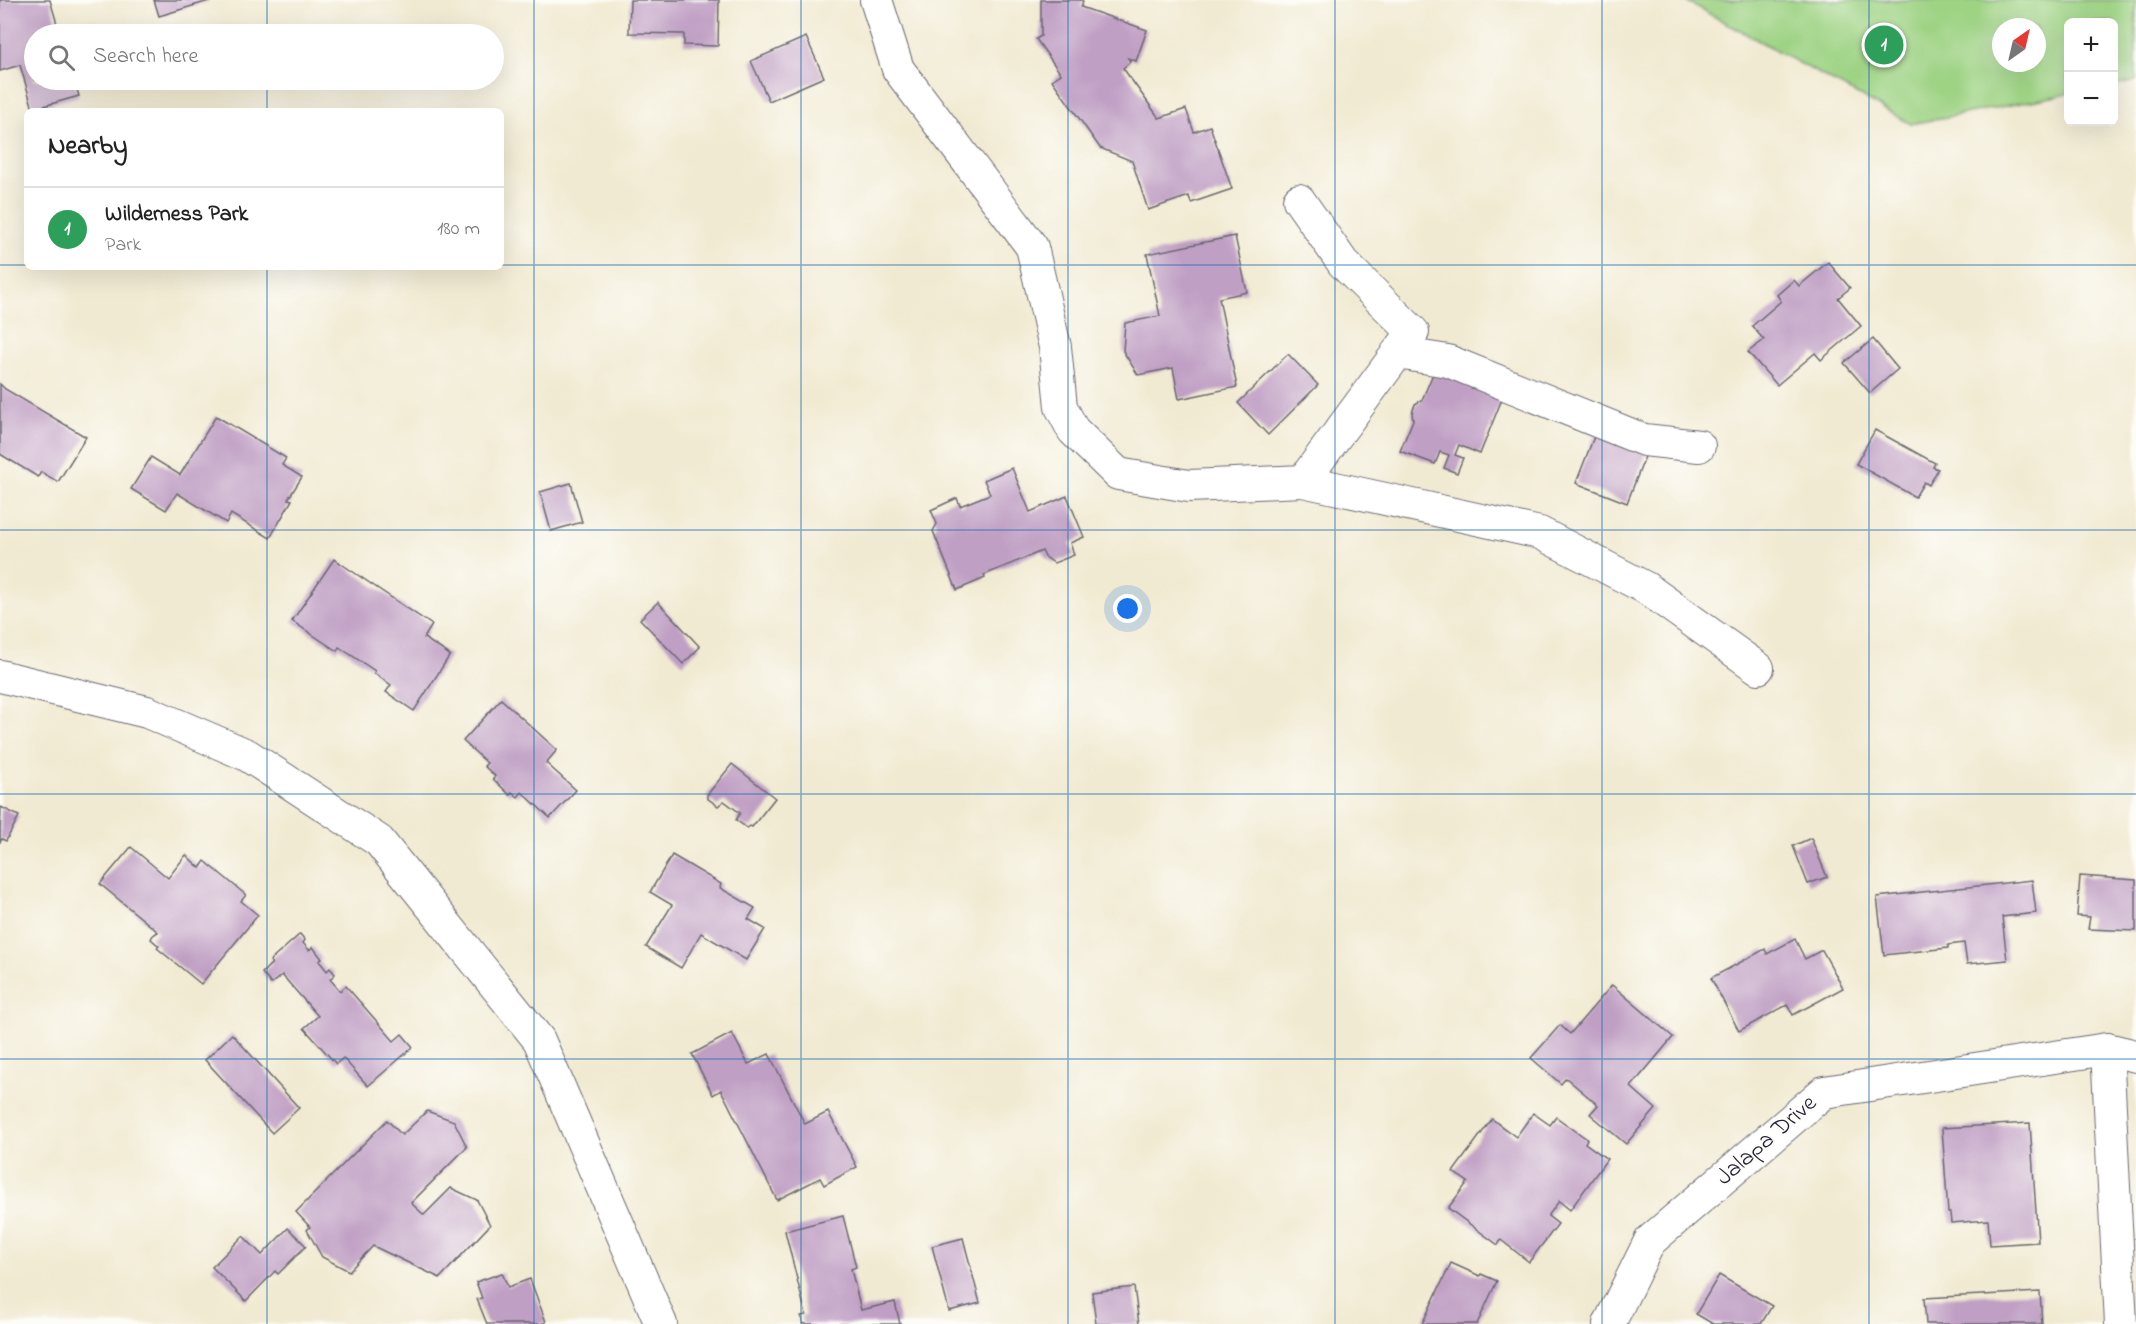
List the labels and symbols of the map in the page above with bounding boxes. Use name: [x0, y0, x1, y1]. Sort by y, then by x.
north arrow: [1992, 18, 2046, 72]
pin: 1: [1864, 22, 1904, 68]
your location: [1113, 594, 1142, 623]
street label: Jalapa Drive: [1709, 1087, 1825, 1195]

